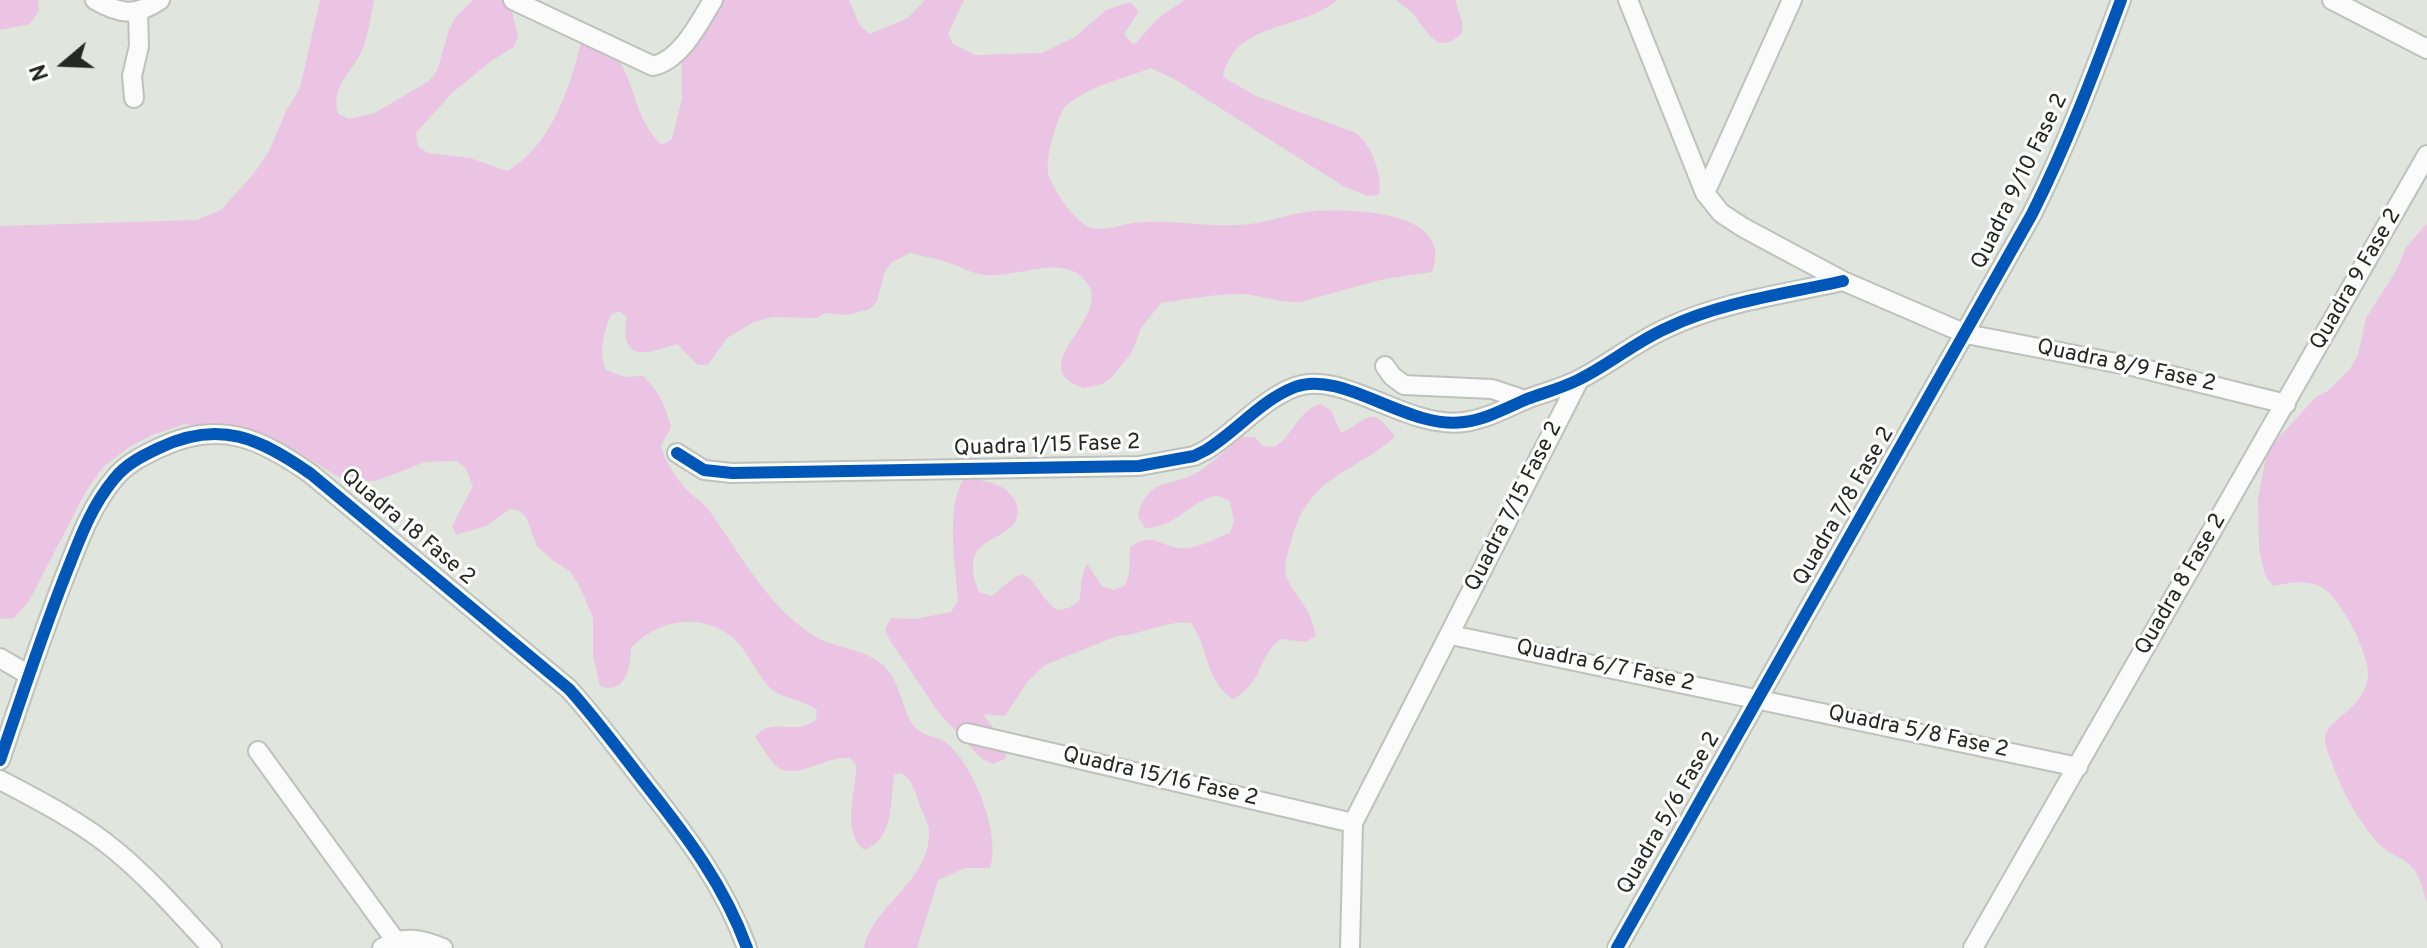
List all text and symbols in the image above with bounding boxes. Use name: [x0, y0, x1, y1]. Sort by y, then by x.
north arrow: [24, 24, 104, 104]
text: N: [26, 60, 56, 84]
street label: Quadra 9/10 Fase 2: [1967, 90, 2075, 274]
street label: Quadra 9 Fase 2: [2306, 205, 2408, 355]
street label: Quadra 8/9 Fase 2: [2034, 335, 2218, 399]
street label: Quadra 7/15 Fase 2: [1461, 418, 1569, 596]
street label: Quadra 7/8 Fase 2: [1789, 423, 1901, 591]
street label: Quadra 1/15 Fase 2: [953, 431, 1141, 463]
street label: Quadra 18 Fase 2: [334, 464, 480, 592]
street label: Quadra 8 Fase 2: [2131, 510, 2233, 660]
street label: Quadra 6/7 Fase 2: [1513, 635, 1697, 699]
street label: Quadra 5/8 Fase 2: [1825, 701, 2011, 765]
street label: Quadra 5/6 Fase 2: [1613, 728, 1727, 900]
street label: Quadra 15/16 Fase 2: [1060, 743, 1260, 813]

